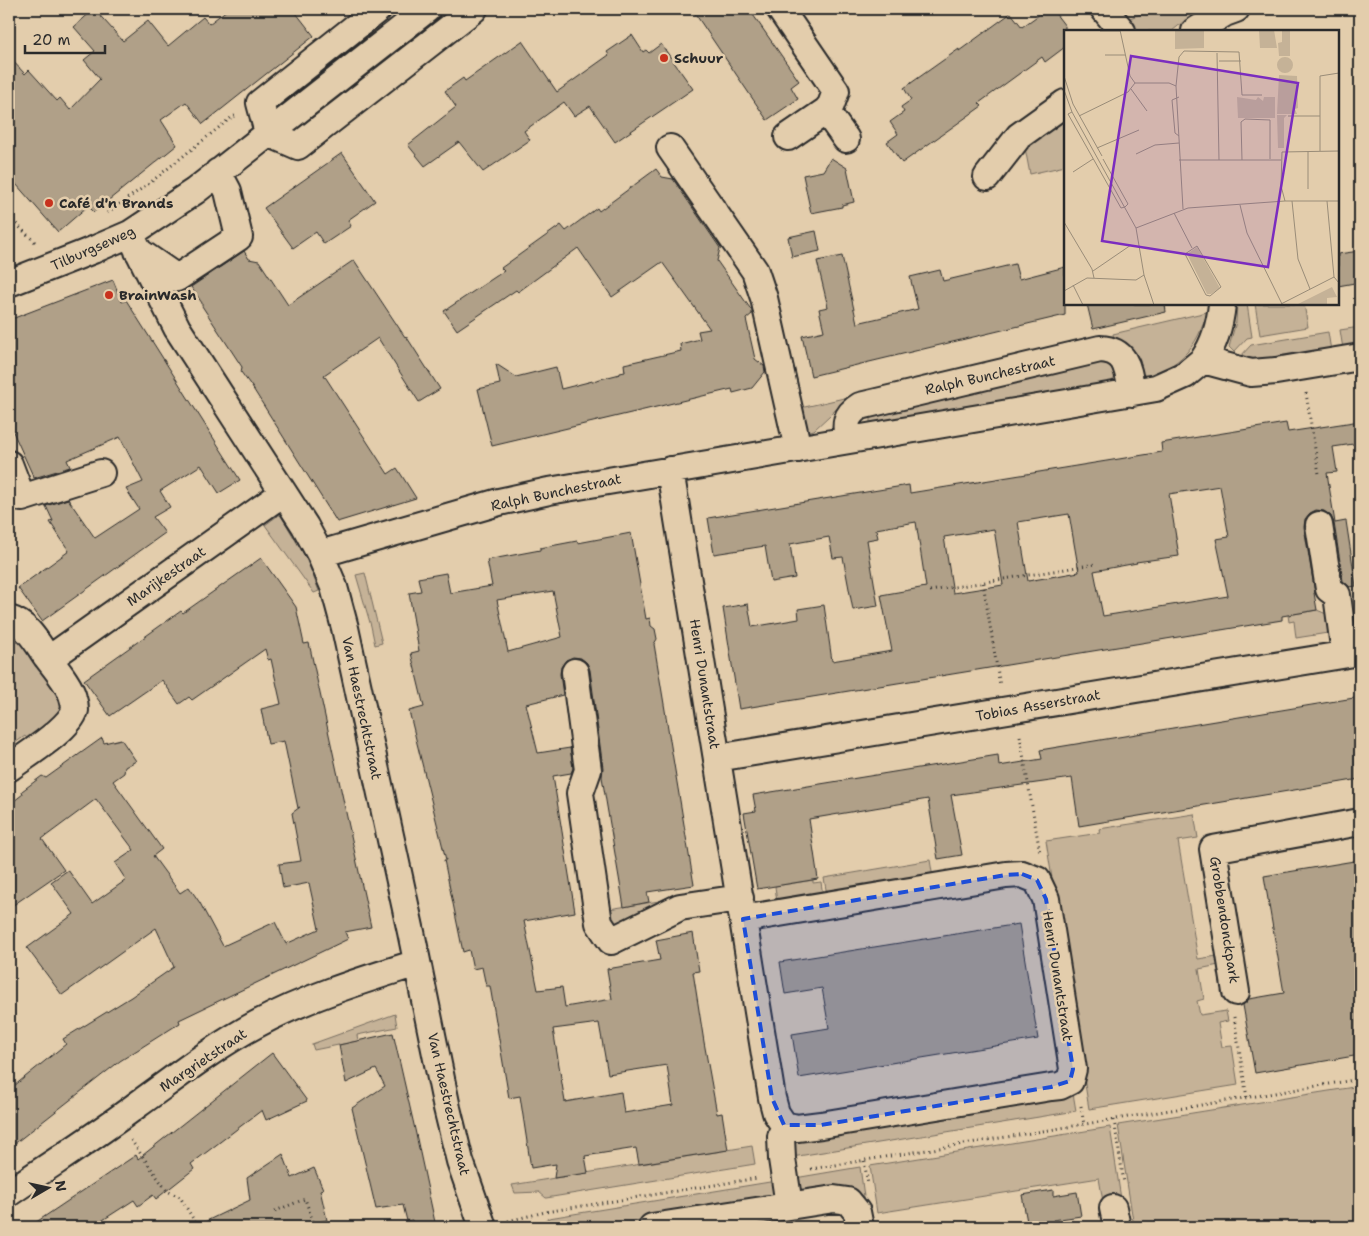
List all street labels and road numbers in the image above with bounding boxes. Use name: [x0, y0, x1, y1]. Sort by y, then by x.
street label: Tilburgseweg: [48, 221, 138, 275]
street label: Ralph Bunchestraat: [923, 351, 1057, 399]
street label: Ralph Bunchestraat: [489, 469, 623, 515]
street label: Marijkestraat: [123, 542, 209, 610]
street label: Henri Dunantstraat: [686, 617, 724, 751]
street label: Van Haestrechtstraat: [338, 635, 386, 781]
street label: Tobias Asserstraat: [974, 685, 1102, 725]
street label: Grobbendonckpark: [1206, 855, 1244, 985]
street label: Henri Dunantstraat: [1039, 909, 1077, 1043]
street label: Margrietstraat: [156, 1024, 250, 1096]
street label: Van Haestrechtstraat: [424, 1031, 474, 1177]

